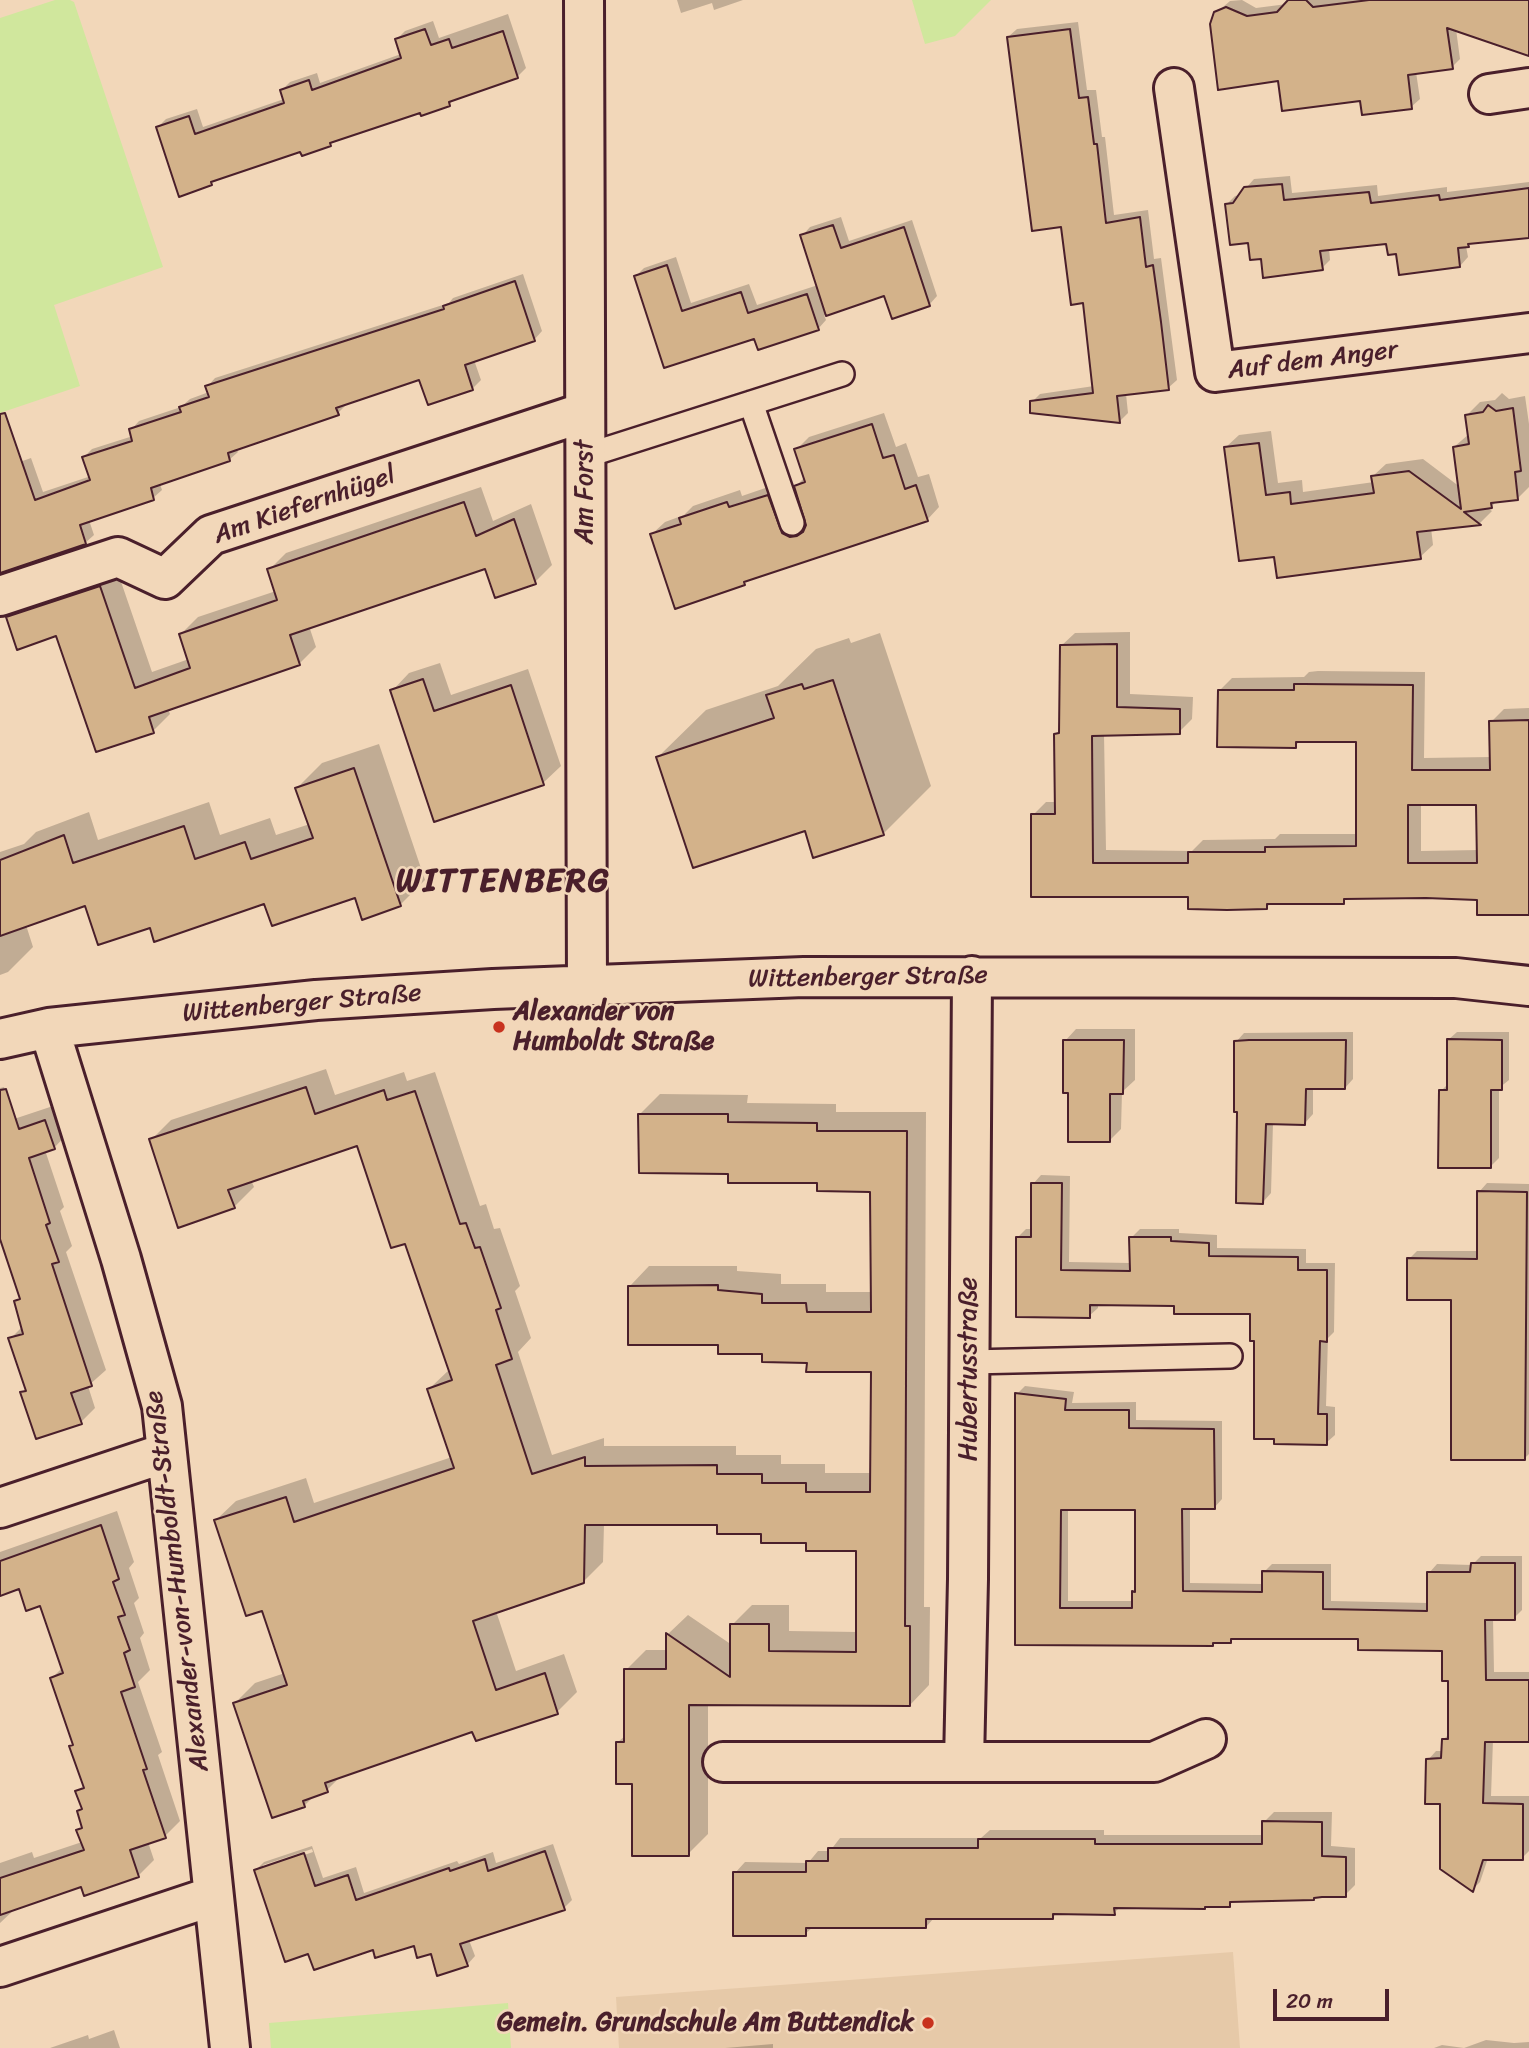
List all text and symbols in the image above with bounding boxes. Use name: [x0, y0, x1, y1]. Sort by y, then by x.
street label: Auf dem Anger: [1226, 335, 1400, 387]
street label: Am Forst: [569, 440, 601, 544]
street label: Am Kiefernhügel: [210, 460, 400, 552]
district label: WITTENBERG: [398, 863, 608, 903]
street label: Wittenberger Straße: [748, 960, 988, 996]
street label: Wittenberger Straße: [181, 978, 423, 1030]
place label: Alexander von Humboldt Straße: [513, 996, 714, 1058]
marker: Alexander von Humboldt Straße: [491, 1019, 507, 1035]
street label: Hubertusstraße: [953, 1277, 985, 1461]
street label: Alexander-von-Humboldt-Straße: [139, 1389, 217, 1773]
scale bar: [1277, 1974, 1392, 2018]
text: 20 m: [1286, 1982, 1333, 2020]
place label: Gemein. Grundschule Am Buttendick: [497, 2007, 914, 2039]
marker: Gemein. Grundschule Am Buttendick: [920, 2015, 936, 2031]

